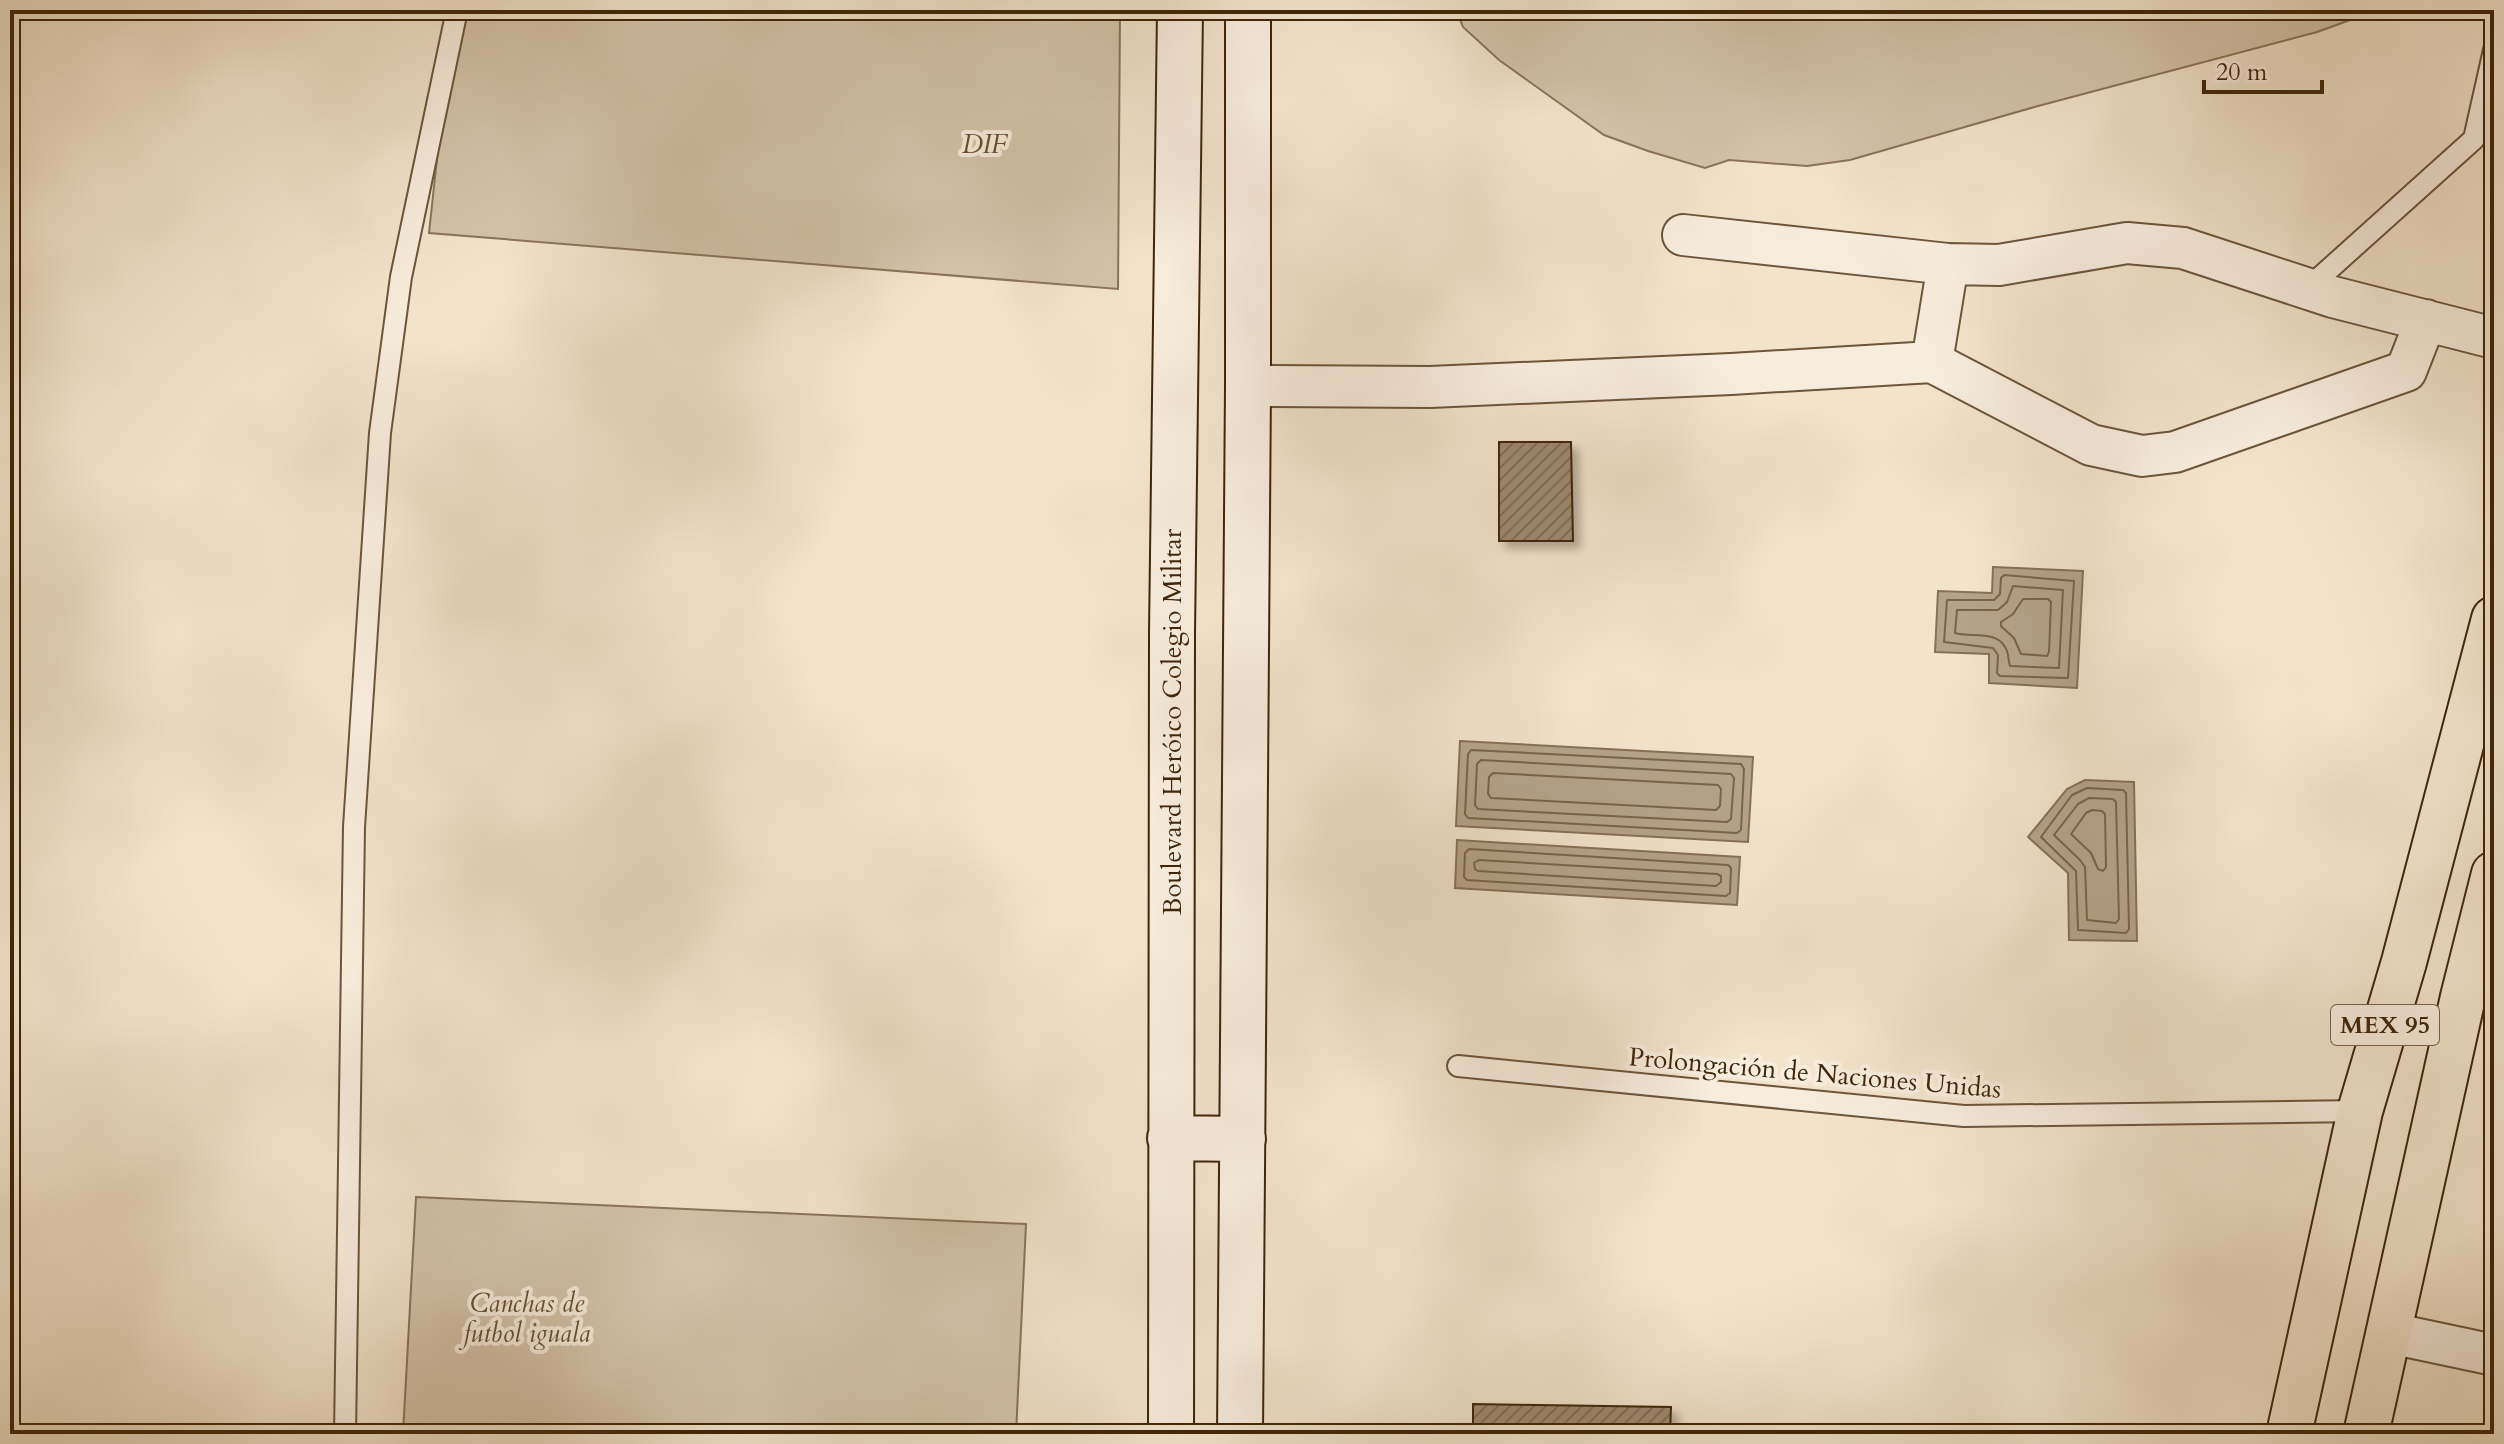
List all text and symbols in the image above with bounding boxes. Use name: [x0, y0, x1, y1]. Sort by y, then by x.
scale bar: [2204, 44, 2322, 94]
text: 20 m: [2216, 56, 2268, 89]
park label: DIF: [962, 127, 1009, 162]
street label: Boulevard Heróico Colegio Militar: [1155, 528, 1190, 915]
road number: MEX 95: [2331, 1005, 2439, 1045]
street label: Prolongación de Naciones Unidas: [1627, 1039, 2003, 1107]
park label: Canchas de futbol iguala: [459, 1286, 591, 1351]

